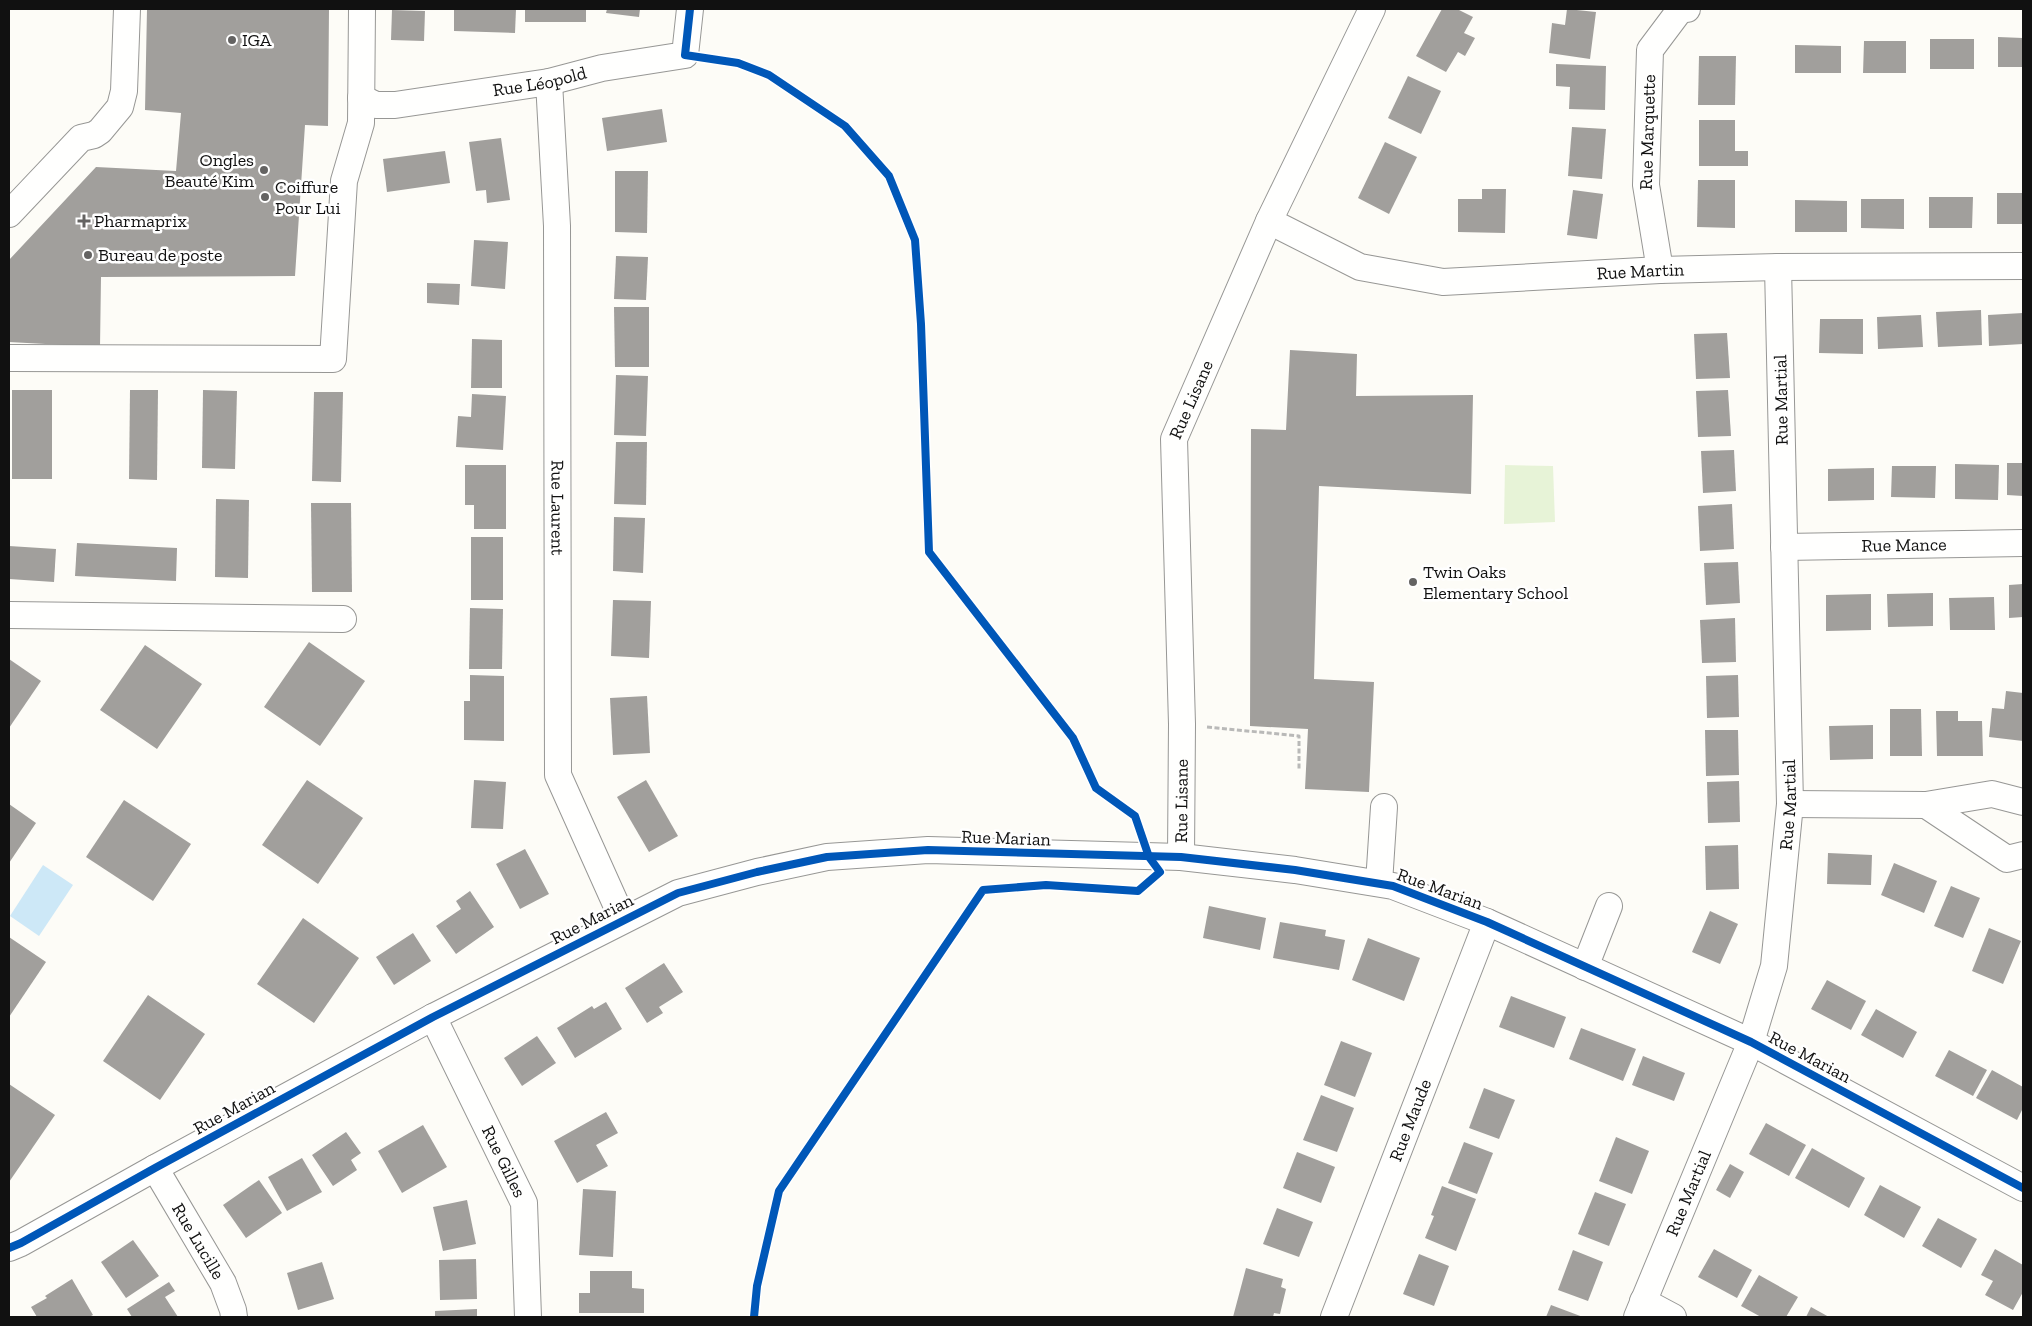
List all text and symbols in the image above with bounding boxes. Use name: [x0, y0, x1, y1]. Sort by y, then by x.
place label: IGA: [242, 29, 272, 51]
marker: IGA: [226, 34, 238, 46]
street label: Rue Léopold: [491, 62, 589, 101]
street label: Rue Marquette: [1635, 74, 1660, 190]
place label: Ongles Beauté Kim: [165, 149, 254, 192]
marker: Ongles Beauté Kim: [258, 164, 270, 176]
place label: Coiffure Pour Lui: [275, 176, 340, 219]
marker: Coiffure Pour Lui: [259, 191, 271, 203]
place label: Pharmaprix: [94, 210, 187, 232]
marker: Pharmaprix: [78, 215, 90, 227]
place label: Bureau de poste: [98, 244, 222, 266]
marker: Bureau de poste: [82, 249, 94, 261]
street label: Rue Martin: [1596, 258, 1685, 284]
street label: Rue Martial: [1769, 354, 1793, 446]
street label: Rue Lisane: [1164, 357, 1218, 443]
street label: Rue Laurent: [546, 460, 569, 556]
street label: Rue Mance: [1861, 533, 1947, 557]
place label: Twin Oaks Elementary School: [1423, 561, 1568, 604]
marker: Twin Oaks Elementary School: [1407, 576, 1419, 588]
street label: Rue Lisane: [1170, 759, 1193, 843]
street label: Rue Martial: [1774, 759, 1801, 851]
street label: Rue Marian: [961, 825, 1052, 851]
street label: Rue Marian: [1394, 863, 1487, 915]
street label: Rue Marian: [547, 889, 638, 949]
street label: Rue Marian: [1765, 1026, 1855, 1088]
street label: Rue Marian: [189, 1076, 279, 1139]
street label: Rue Maude: [1384, 1076, 1436, 1165]
street label: Rue Gilles: [477, 1122, 531, 1201]
street label: Rue Martial: [1661, 1147, 1716, 1239]
street label: Rue Lucille: [167, 1199, 229, 1283]

